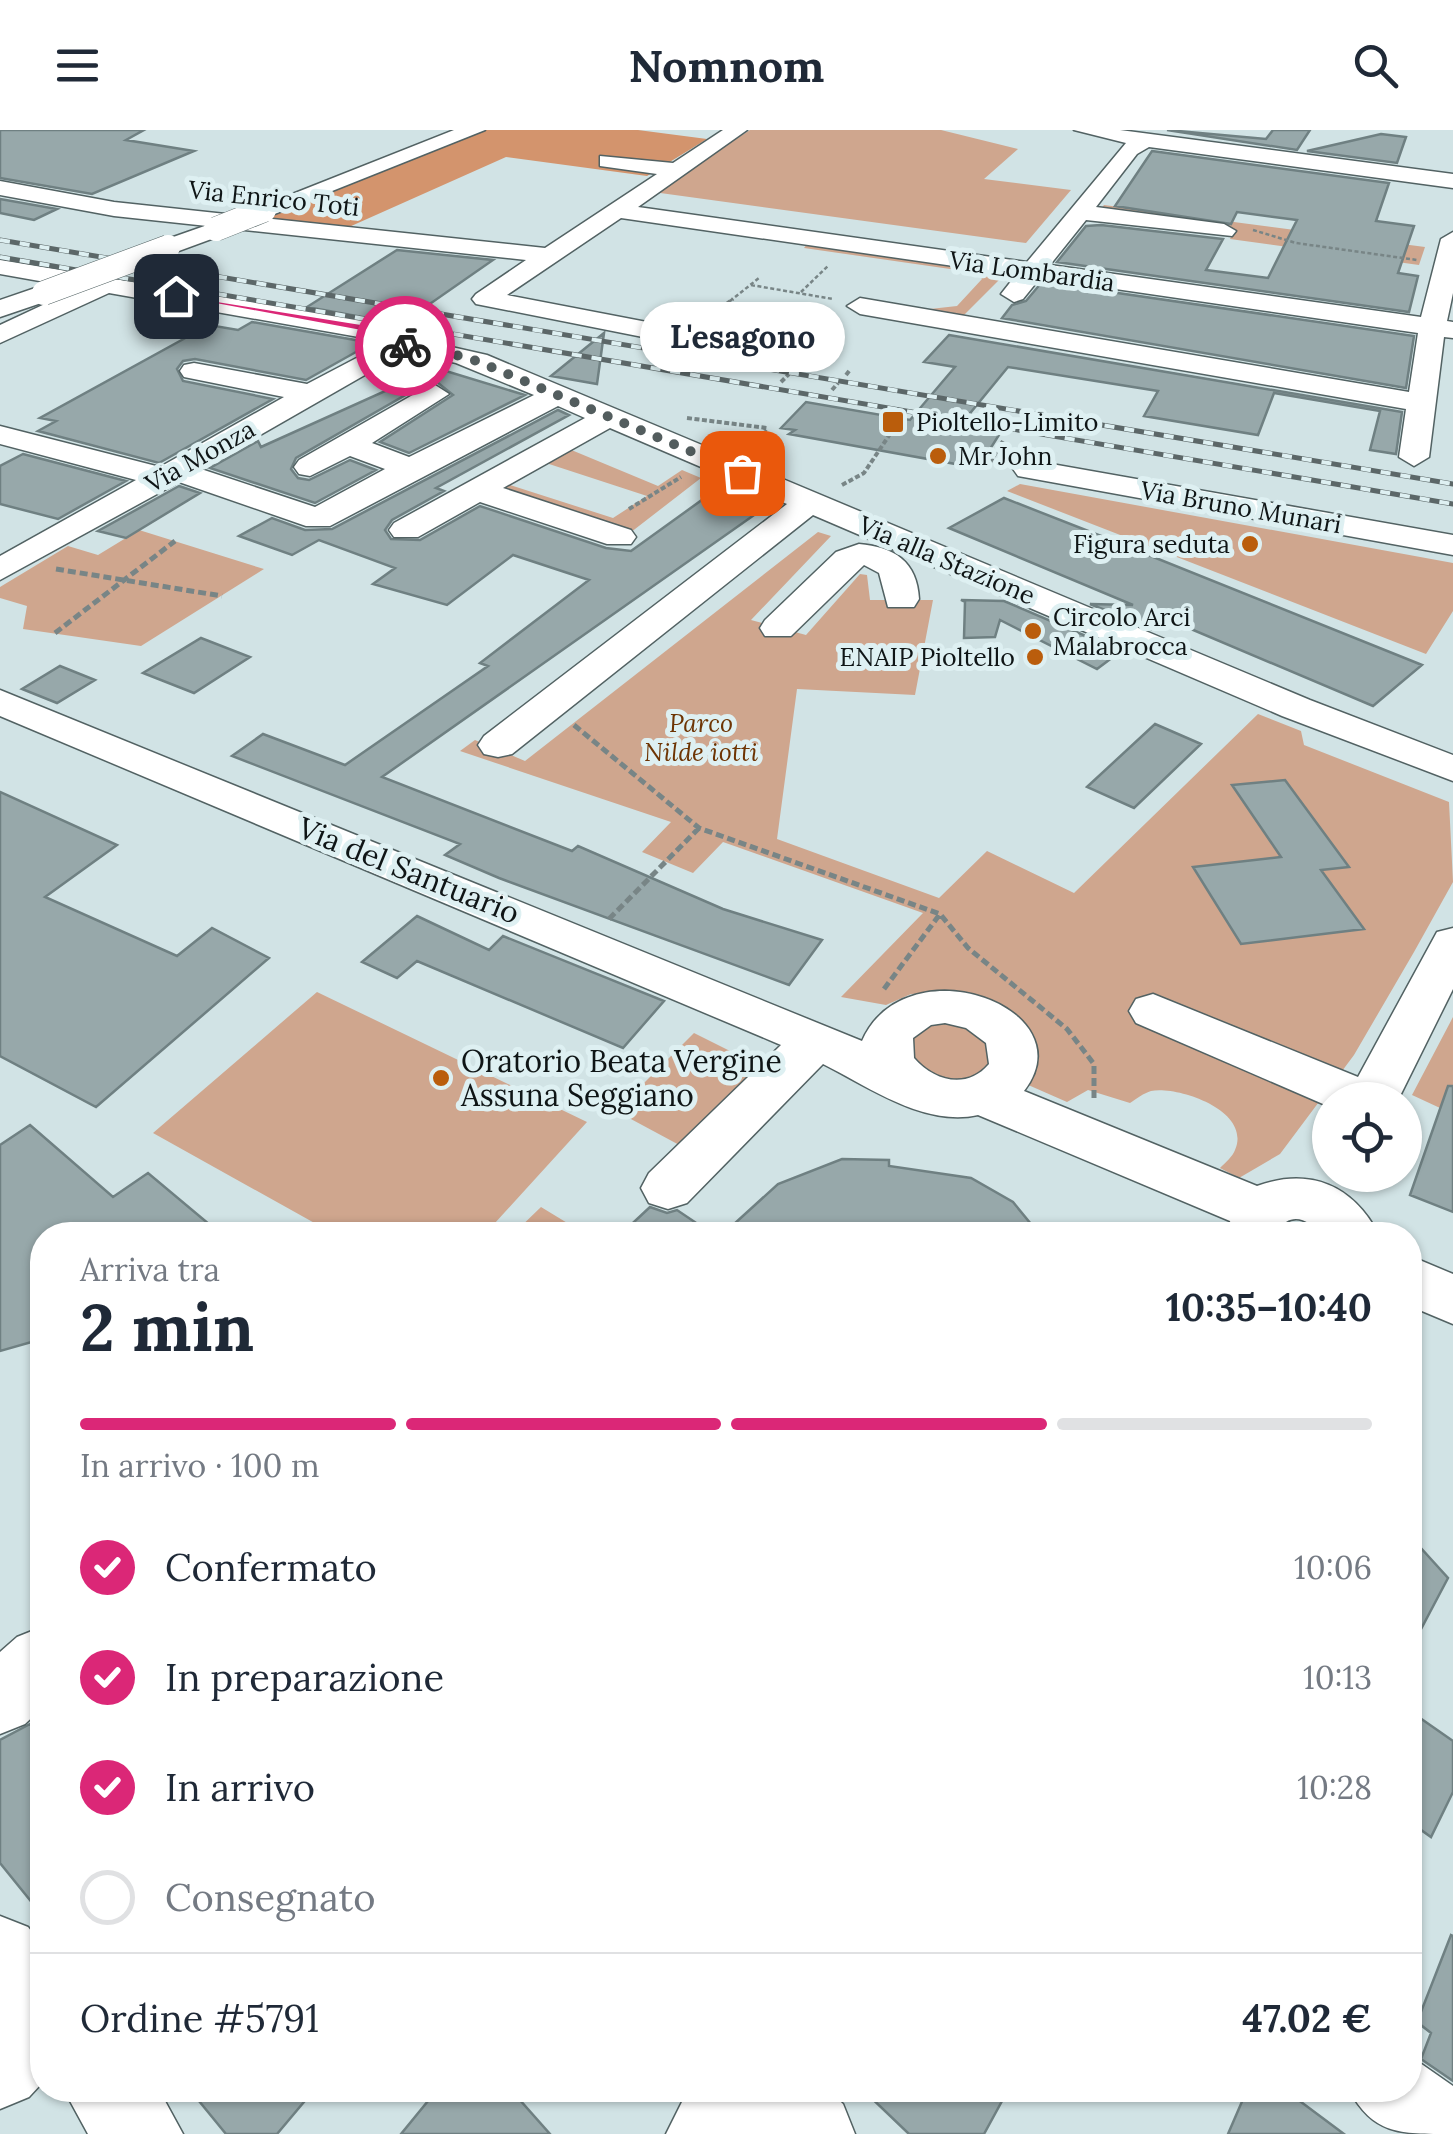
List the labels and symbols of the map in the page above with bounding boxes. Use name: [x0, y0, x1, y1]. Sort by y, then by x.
street label: Via Enrico Toti: [186, 173, 361, 223]
street label: Via Lombardia: [946, 243, 1117, 298]
pin: [134, 254, 219, 339]
courier: [355, 296, 455, 396]
callout: L'esagono: [640, 303, 844, 373]
place label: Pioltello-Limito: [916, 406, 1098, 438]
marker: Pioltello-Limito: [880, 409, 906, 435]
street label: Via Monza: [139, 413, 261, 500]
pin: [700, 431, 785, 516]
place label: Mr John: [958, 440, 1052, 472]
marker: Mr John: [927, 445, 949, 467]
street label: Via Bruno Munari: [1137, 473, 1344, 540]
street label: Via alla Stazione: [853, 508, 1040, 612]
place label: Figura seduta: [1073, 528, 1230, 560]
marker: Figura seduta: [1239, 533, 1261, 555]
place label: Circolo Arci Malabrocca: [1053, 601, 1191, 662]
marker: Circolo Arci Malabrocca: [1022, 620, 1044, 642]
place label: ENAIP Pioltello: [840, 641, 1015, 673]
marker: ENAIP Pioltello: [1024, 646, 1046, 668]
park label: Parco Nilde iotti: [644, 707, 758, 768]
street label: Via del Santuario: [292, 808, 525, 932]
place label: Oratorio Beata Vergine Assuna Seggiano: [460, 1042, 782, 1115]
marker: Oratorio Beata Vergine Assuna Seggiano: [430, 1067, 452, 1089]

